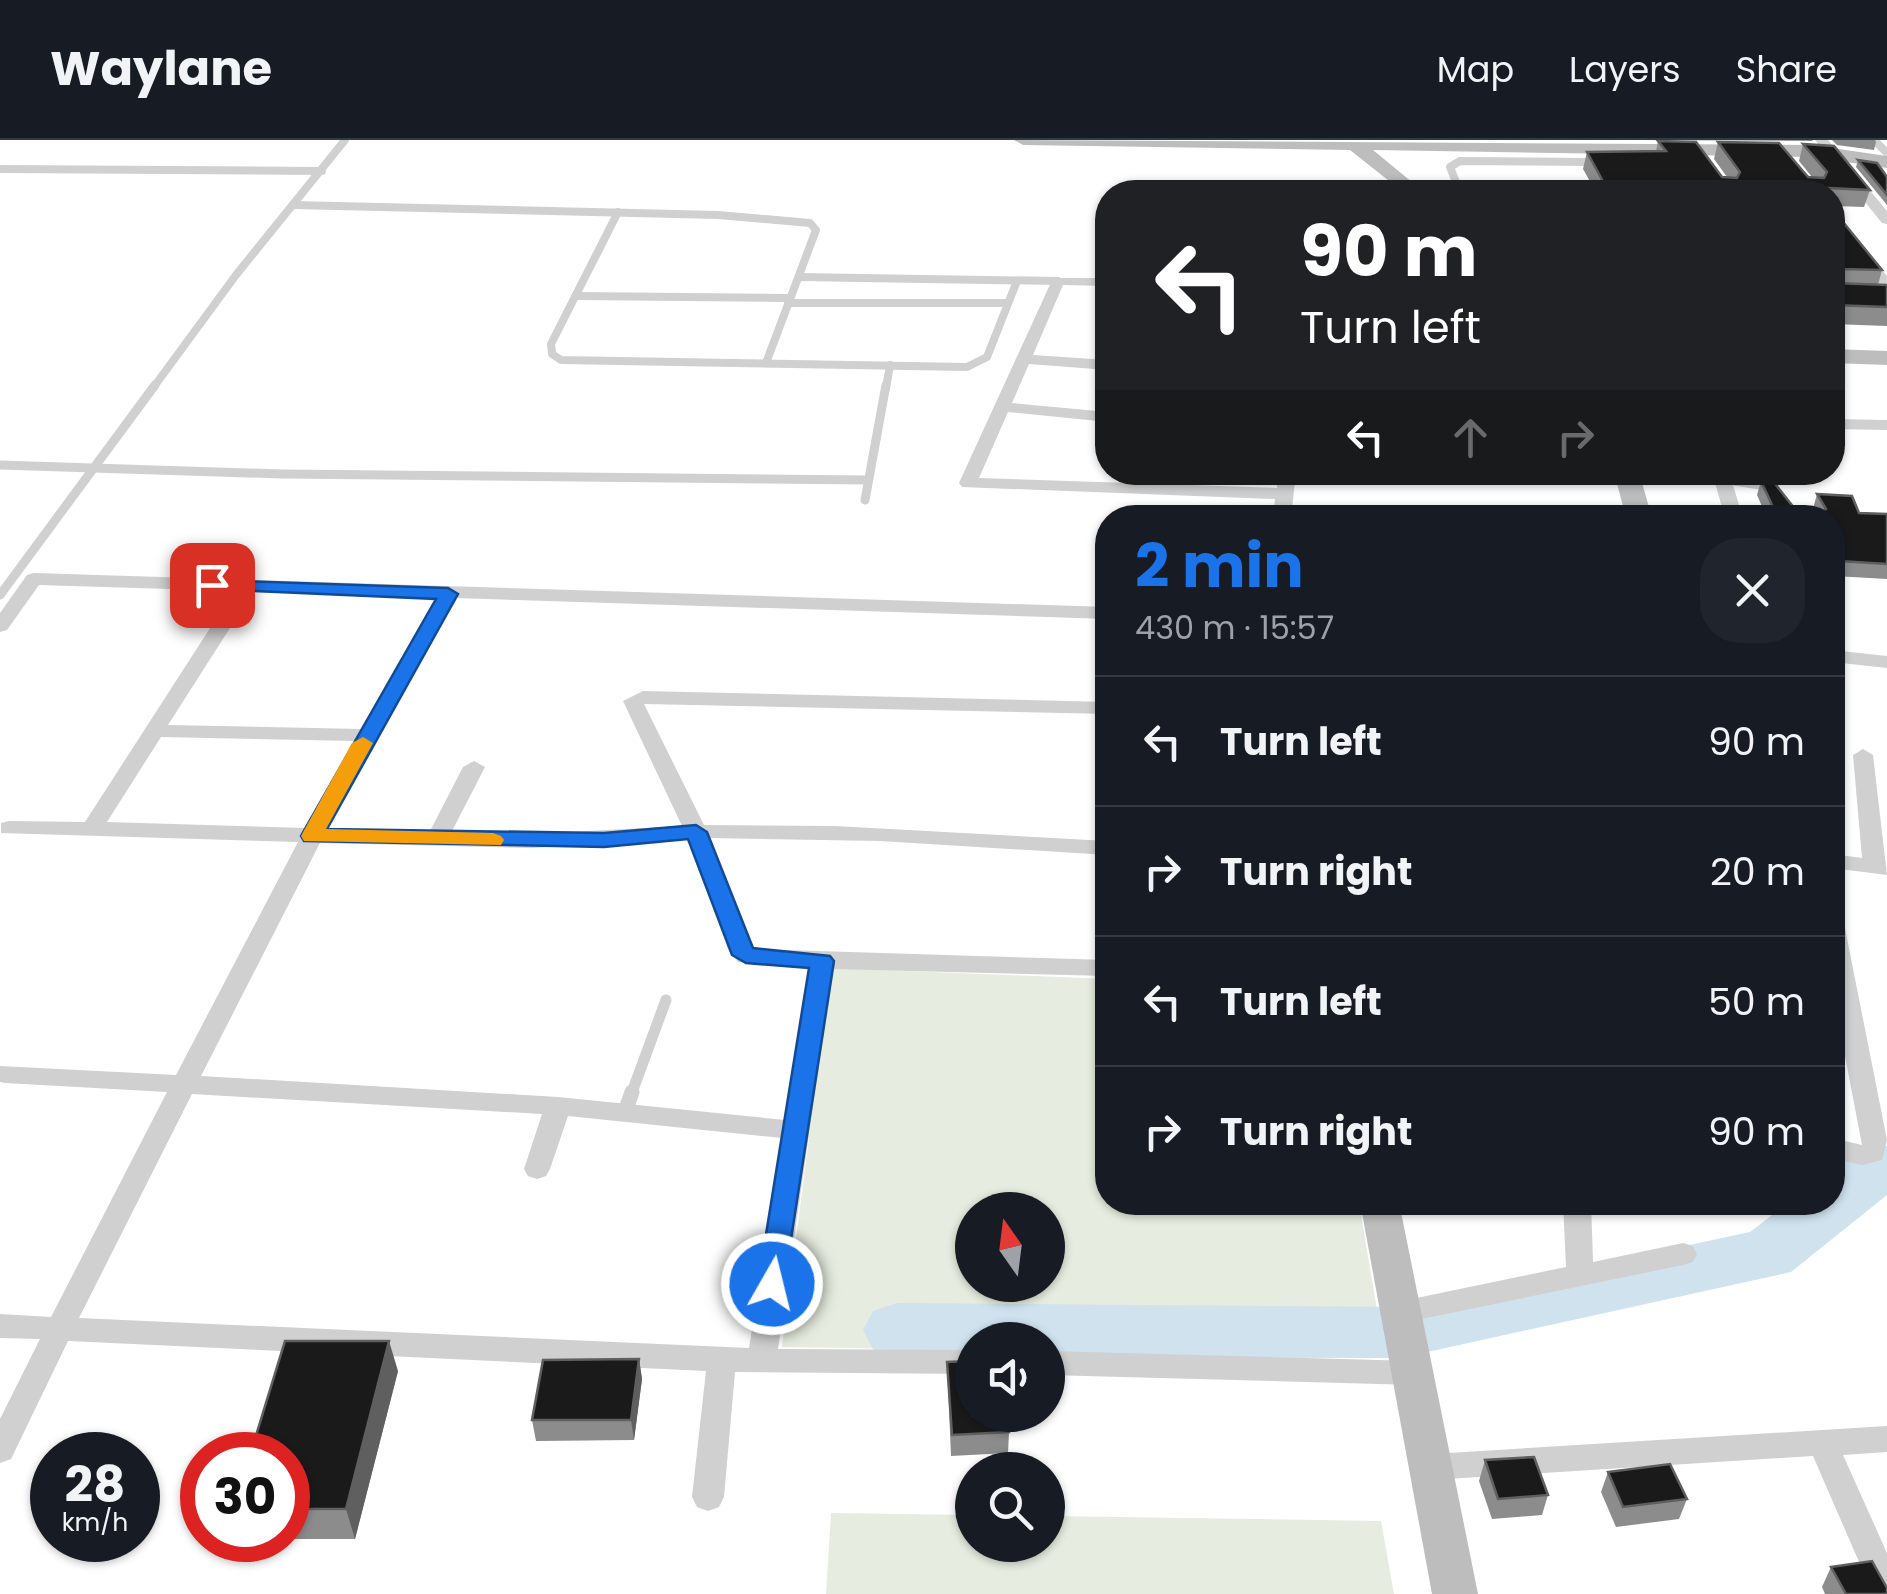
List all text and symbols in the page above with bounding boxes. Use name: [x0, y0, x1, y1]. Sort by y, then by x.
text: Waylane: [50, 35, 272, 102]
text: Map: [1437, 45, 1514, 94]
text: Layers: [1569, 45, 1681, 94]
text: Share: [1736, 45, 1837, 94]
text: 90 m: [1300, 202, 1478, 301]
icon: left: [1135, 220, 1265, 350]
text: Turn left: [1300, 296, 1481, 359]
icon: left: [1338, 410, 1393, 465]
icon: ahead: [1443, 410, 1498, 465]
icon: right: [1548, 410, 1603, 465]
text: 2 min: [1135, 524, 1304, 608]
button: close: [1700, 538, 1805, 643]
pin: [170, 543, 255, 628]
icon: arrive: [185, 558, 240, 613]
text: 430 m · 15:57: [1135, 605, 1334, 650]
icon: left: [1135, 714, 1190, 769]
text: Turn left: [1220, 715, 1382, 768]
text: 90 m: [1708, 715, 1805, 768]
icon: right: [1135, 844, 1190, 899]
text: Turn right: [1220, 845, 1412, 898]
text: 20 m: [1710, 845, 1805, 898]
icon: left: [1135, 974, 1190, 1029]
text: Turn left: [1220, 975, 1382, 1028]
text: 50 m: [1708, 975, 1805, 1028]
icon: right: [1135, 1104, 1190, 1159]
text: Turn right: [1220, 1105, 1412, 1158]
text: 90 m: [1708, 1105, 1805, 1158]
north arrow: [955, 1192, 1065, 1302]
map controls: [955, 1192, 1065, 1562]
position arrow: [720, 1232, 824, 1336]
button: sound: [955, 1322, 1065, 1432]
speed limit sign: 30: [180, 1432, 310, 1562]
text: 28: [65, 1449, 125, 1520]
button: search: [955, 1452, 1065, 1562]
text: km/h: [62, 1505, 128, 1540]

